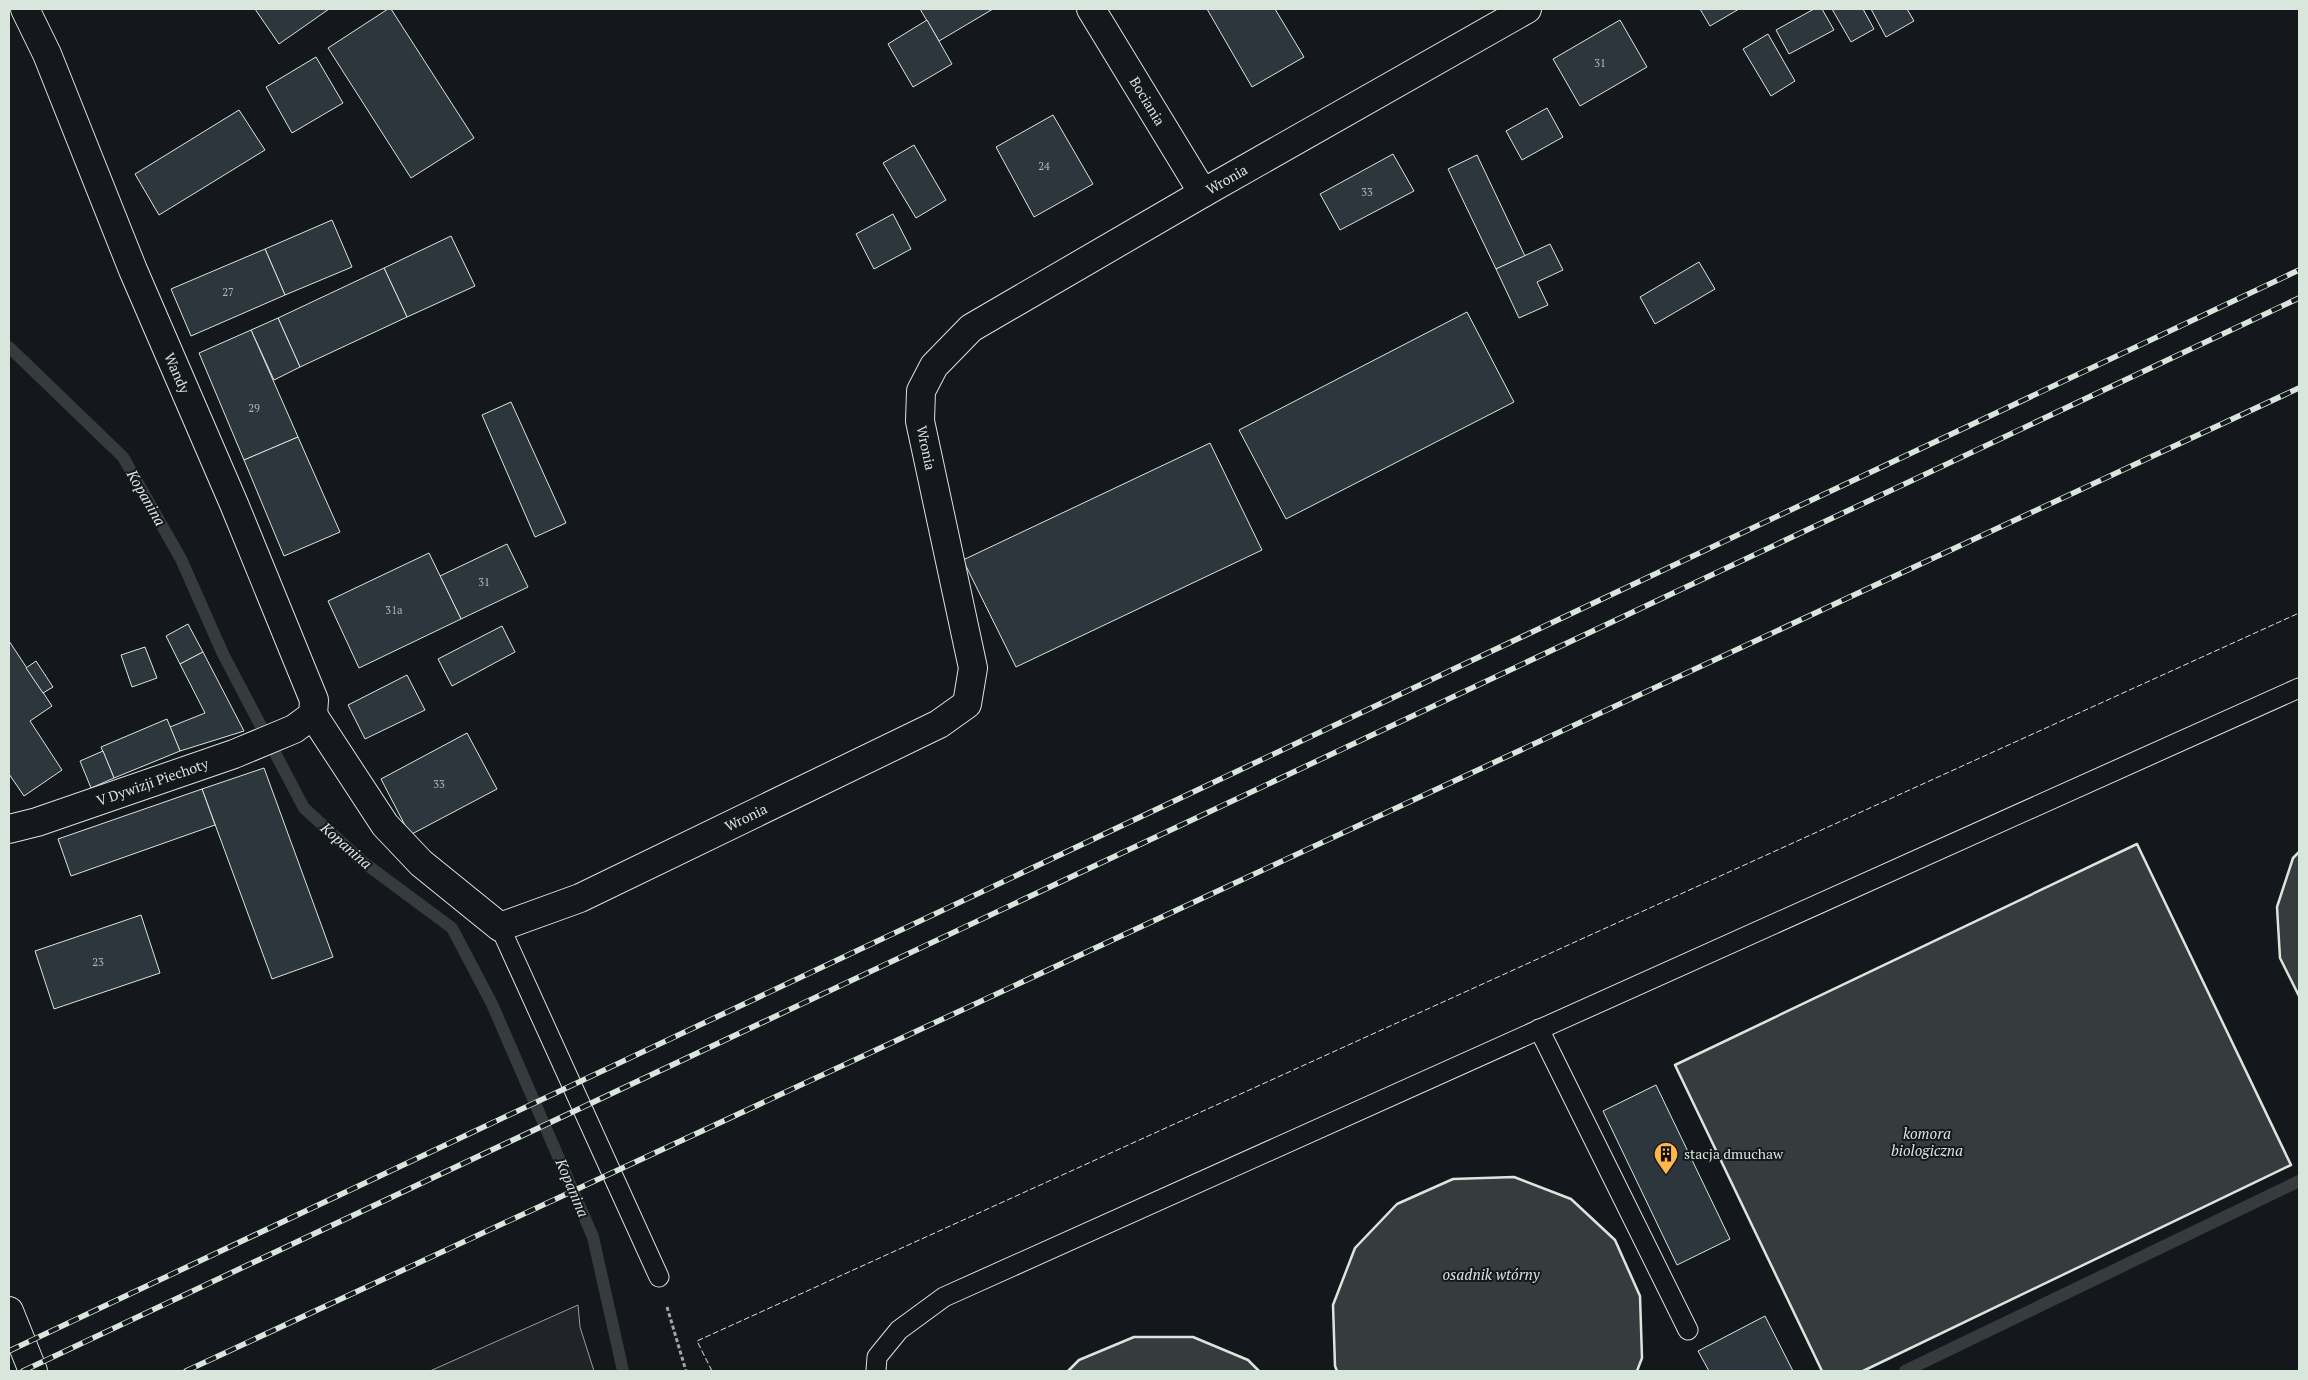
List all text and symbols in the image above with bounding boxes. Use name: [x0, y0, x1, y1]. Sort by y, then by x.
house number: 31: [1594, 56, 1606, 70]
street label: Bociania: [1125, 73, 1170, 129]
house number: 24: [1038, 159, 1050, 173]
street label: Wronia: [1202, 160, 1251, 198]
house number: 33: [1361, 185, 1373, 199]
house number: 27: [222, 285, 234, 299]
street label: Wandy: [160, 350, 195, 397]
house number: 29: [248, 401, 260, 415]
street label: Wronia: [913, 424, 940, 472]
water label: Kopanina: [122, 465, 171, 529]
house number: 31: [478, 575, 490, 589]
house number: 31a: [385, 603, 403, 617]
street label: V Dywizji Piechoty: [94, 753, 212, 810]
house number: 33: [433, 777, 445, 791]
street label: Wronia: [721, 799, 770, 835]
water label: Kopanina: [316, 817, 377, 873]
house number: 23: [92, 955, 104, 969]
water label: komora biologiczna: [1891, 1123, 1963, 1160]
building icon: stacja dmuchaw: [1653, 1141, 1679, 1175]
place label: stacja dmuchaw: [1684, 1144, 1784, 1163]
water label: Kopanina: [551, 1154, 594, 1220]
water label: osadnik wtórny: [1442, 1264, 1541, 1284]

